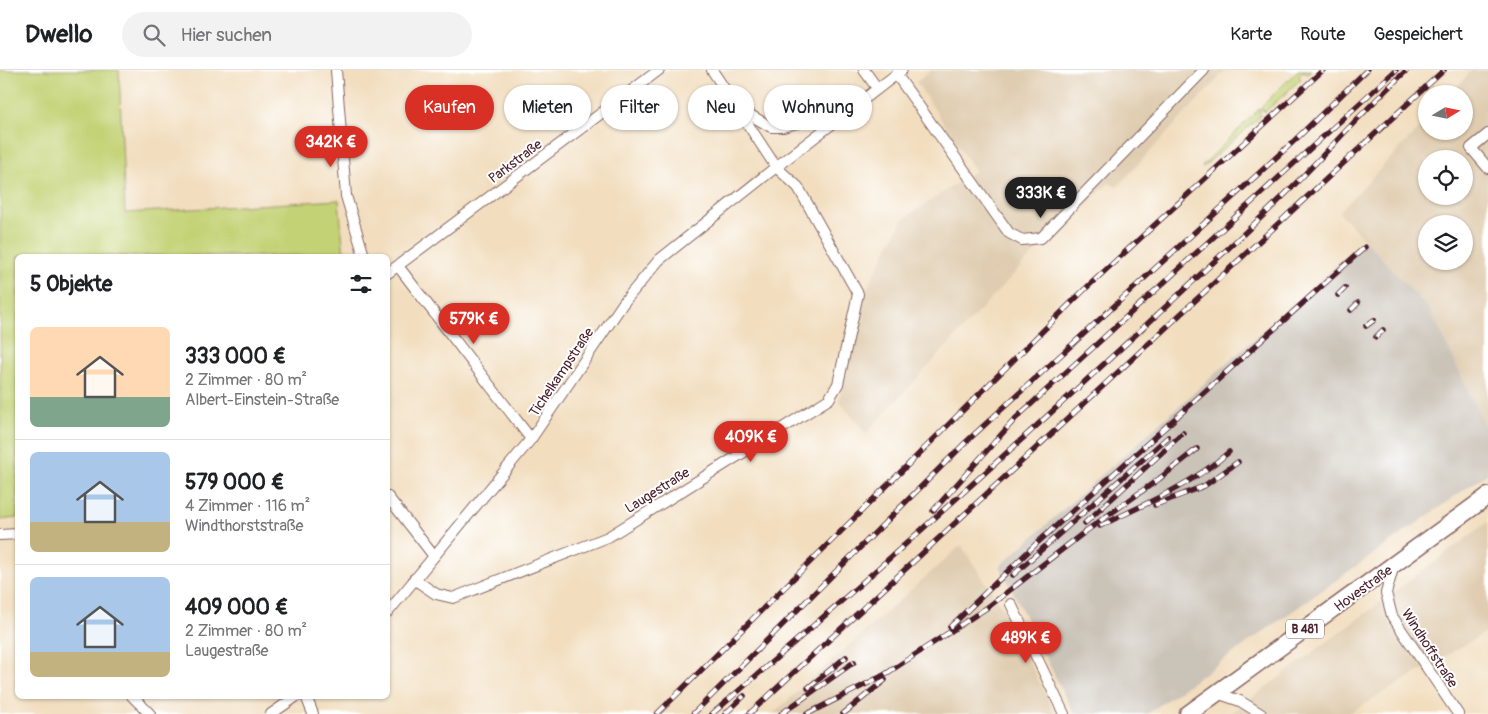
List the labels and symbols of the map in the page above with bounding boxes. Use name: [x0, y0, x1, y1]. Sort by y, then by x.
north arrow: [1418, 85, 1472, 140]
pin: 342K €: [290, 126, 372, 168]
street label: Parkstraße: [485, 136, 545, 187]
pin: 333K €: [1000, 176, 1082, 219]
pin: 579K €: [433, 302, 515, 345]
street label: Tichelkampstraße: [525, 325, 597, 420]
pin: 409K €: [710, 420, 792, 463]
street label: Laugestraße: [622, 464, 693, 517]
street label: Hovestraße: [1331, 562, 1396, 615]
street label: Windhoffstraße: [1398, 606, 1461, 691]
road number: B 481: [1286, 620, 1324, 638]
pin: 489K €: [985, 622, 1067, 664]

